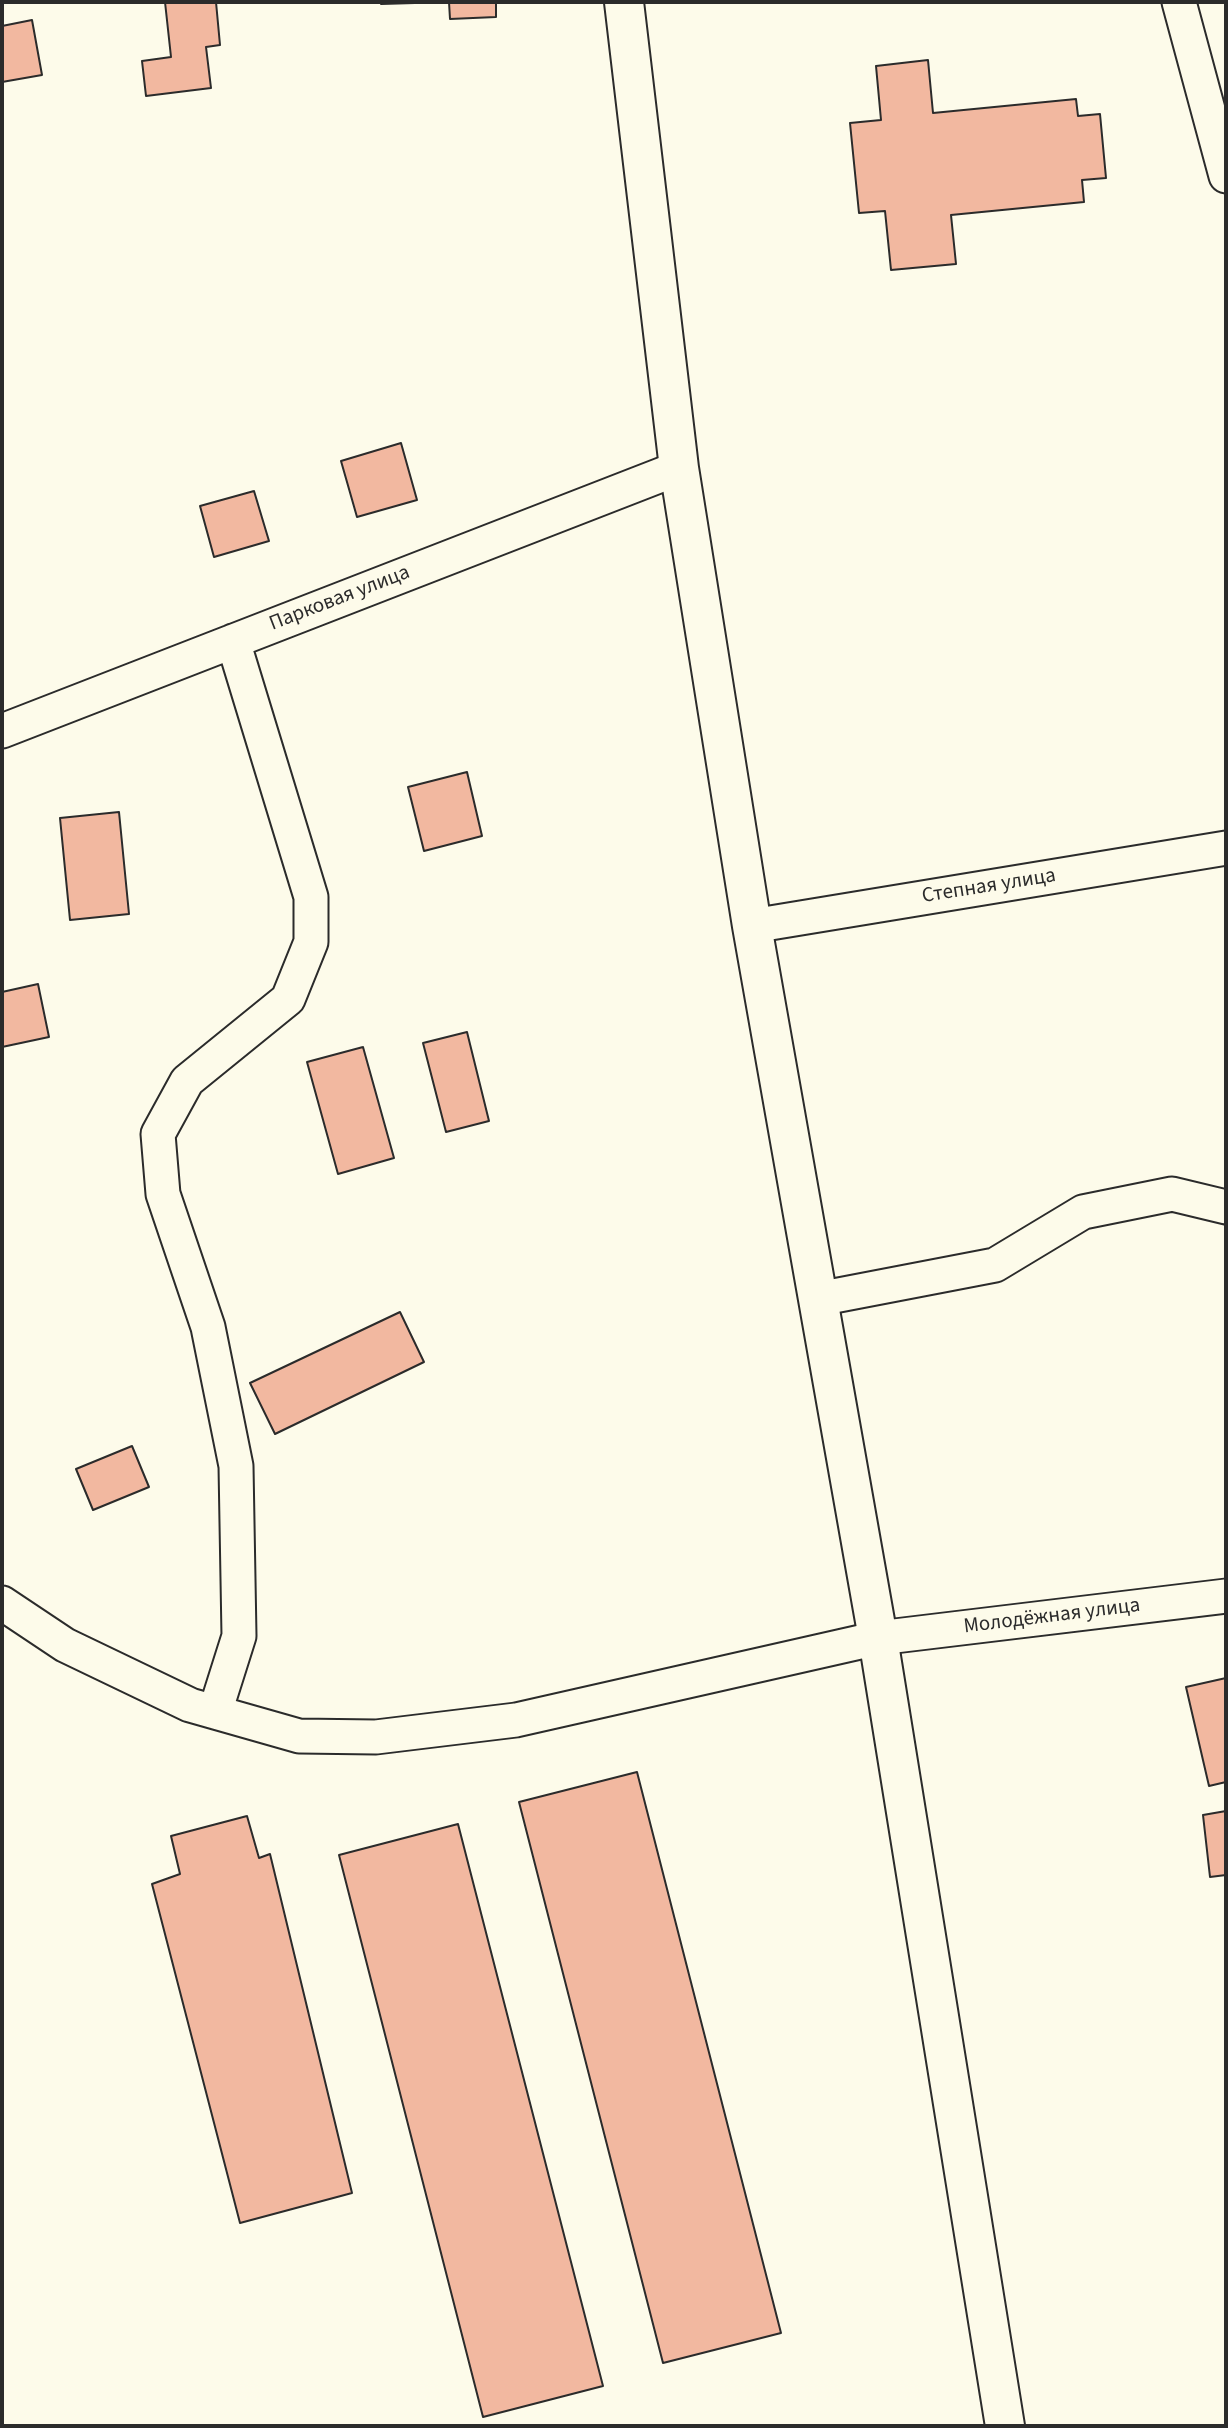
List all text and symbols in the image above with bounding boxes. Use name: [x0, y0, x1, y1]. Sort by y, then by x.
street label: Парковая улица: [266, 561, 414, 637]
street label: Степная улица: [920, 864, 1058, 910]
street label: Молодёжная улица: [962, 1594, 1142, 1640]

